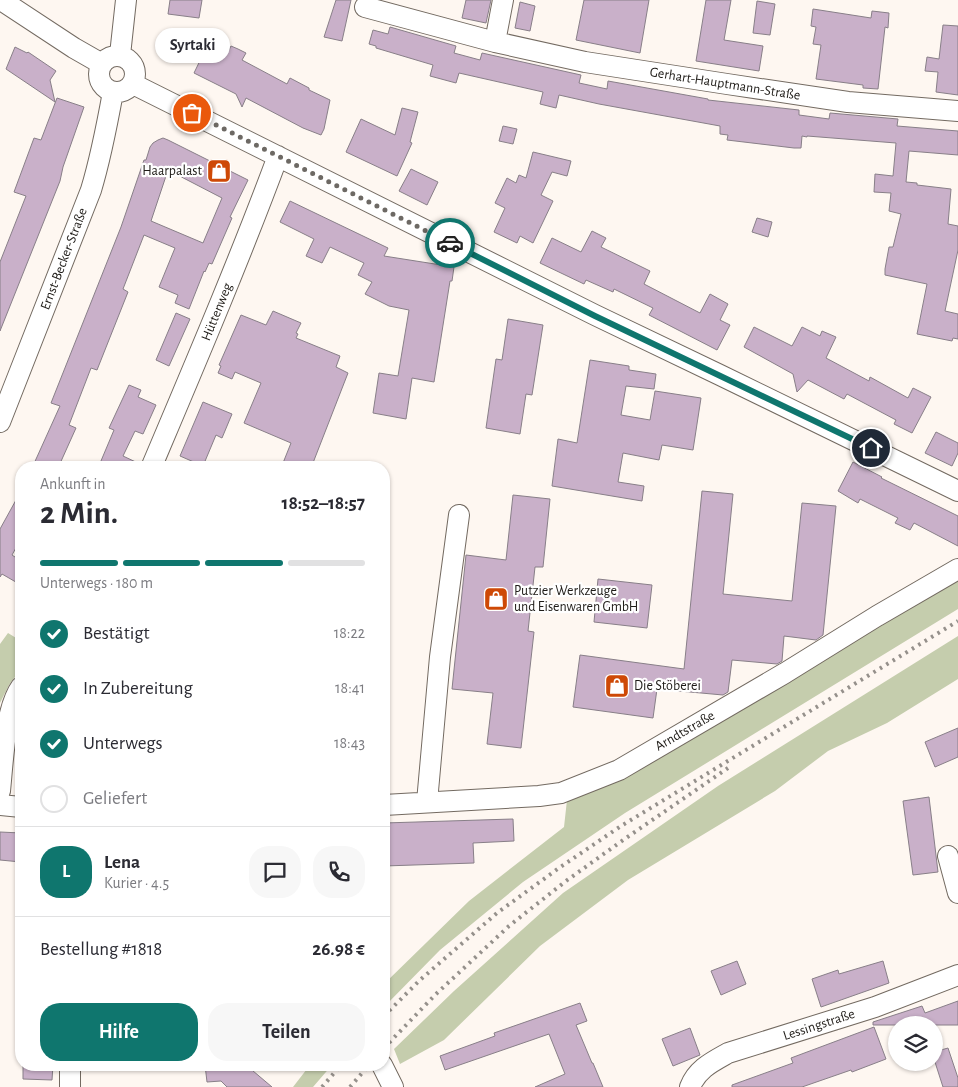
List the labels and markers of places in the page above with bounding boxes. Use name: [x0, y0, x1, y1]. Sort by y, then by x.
callout: Syrtaki: [154, 28, 230, 63]
pin: [171, 92, 213, 134]
shop icon: Haarpalast: [206, 158, 232, 184]
place label: Haarpalast: [142, 164, 203, 178]
pin: [850, 427, 892, 469]
place label: Putzier Werkzeuge und Eisenwaren GmbH: [514, 584, 638, 614]
shop icon: Putzier Werkzeuge und Eisenwaren GmbH: [483, 586, 509, 612]
shop icon: Die Stöberei: [604, 673, 630, 699]
place label: Die Stöberei: [634, 679, 701, 693]

